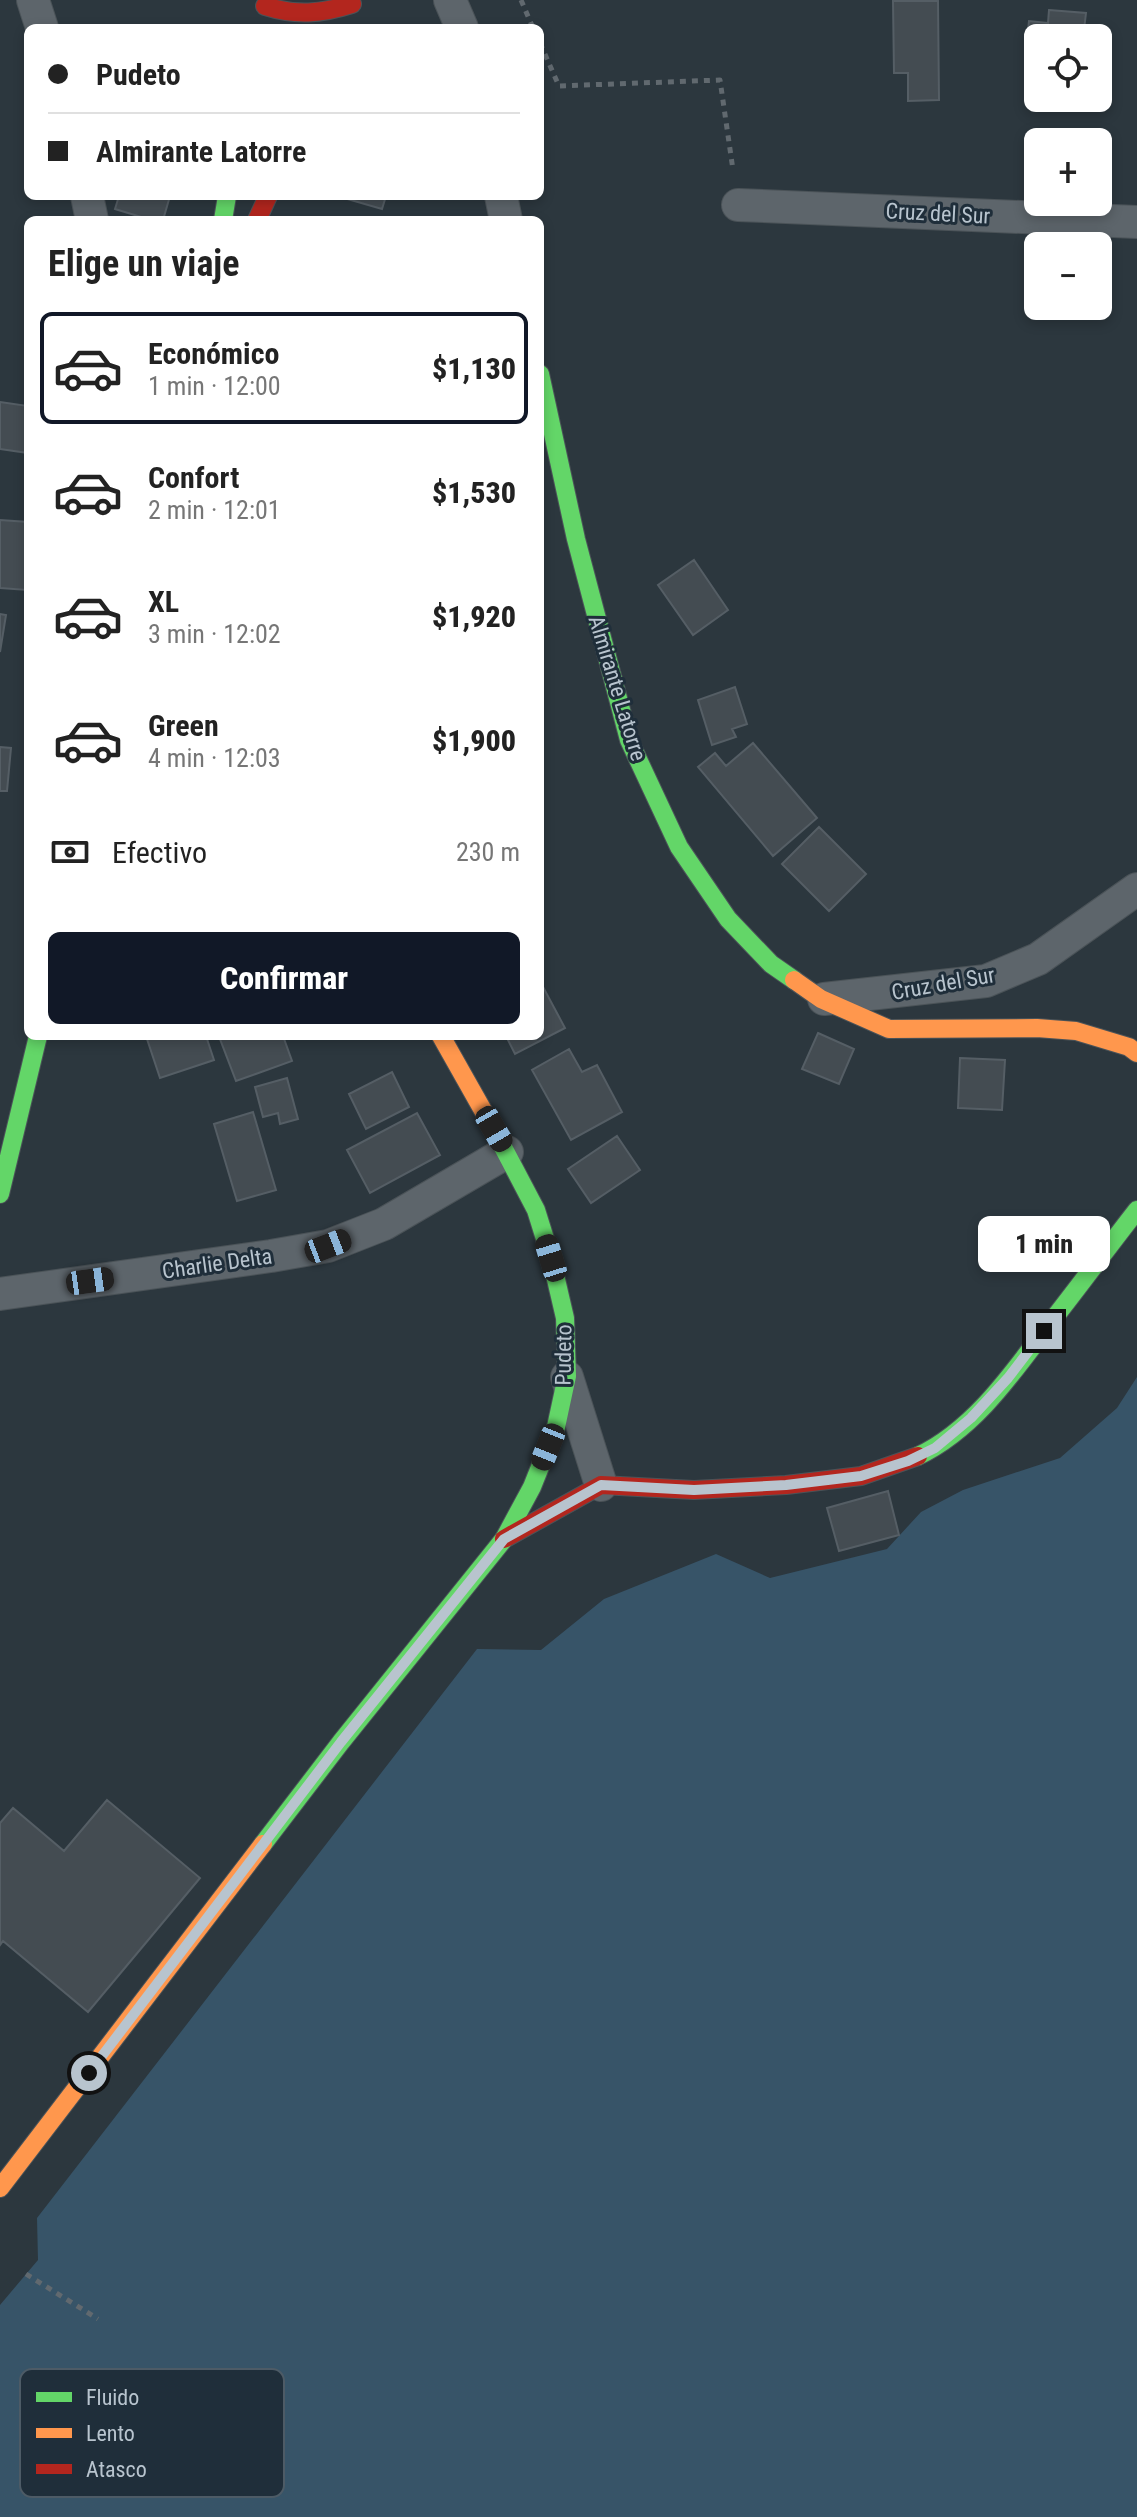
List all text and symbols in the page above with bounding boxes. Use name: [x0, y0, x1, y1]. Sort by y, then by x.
map controls: [1024, 24, 1112, 320]
button: locate: [1024, 24, 1112, 112]
text: Pudeto: [96, 57, 181, 92]
button: +: [1024, 128, 1112, 216]
text: Almirante Latorre: [96, 134, 306, 169]
street label: Cruz del Sur: [885, 198, 991, 229]
button: −: [1024, 232, 1112, 320]
text: Elige un viaje: [48, 243, 239, 285]
icon: car: [52, 332, 124, 404]
text: Económico: [148, 336, 279, 371]
text: $1,130: [432, 351, 516, 386]
text: 1 min · 12:00: [148, 371, 281, 401]
icon: car: [52, 456, 124, 528]
text: Confort: [148, 460, 239, 495]
text: $1,530: [432, 475, 516, 510]
text: 2 min · 12:01: [148, 495, 281, 525]
icon: car: [52, 580, 124, 652]
text: XL: [148, 584, 179, 619]
text: $1,920: [432, 599, 516, 634]
street label: Almirante Latorre: [584, 613, 651, 764]
text: 3 min · 12:02: [148, 619, 281, 649]
icon: car: [52, 704, 124, 776]
text: Green: [148, 708, 219, 743]
text: $1,900: [432, 723, 516, 758]
text: 4 min · 12:03: [148, 743, 281, 773]
icon: cash: [48, 830, 92, 874]
text: Efectivo: [112, 835, 207, 870]
text: 230 m: [456, 837, 520, 867]
button: Confirmar: [48, 932, 520, 1024]
street label: Cruz del Sur: [889, 962, 997, 1005]
car: [472, 1102, 516, 1156]
callout: 1 min: [978, 1215, 1110, 1271]
car: [301, 1226, 355, 1266]
text: 1 min: [1015, 1229, 1073, 1259]
car: [533, 1232, 569, 1284]
street label: Charlie Delta: [160, 1243, 274, 1284]
car: [65, 1266, 115, 1296]
route end: [1026, 1313, 1062, 1349]
street label: Pudeto: [550, 1324, 577, 1386]
car: [528, 1420, 568, 1474]
route start: [71, 2055, 107, 2091]
legend: [20, 2369, 284, 2497]
text: Fluido: [86, 2385, 139, 2410]
text: Lento: [86, 2421, 135, 2446]
text: Atasco: [86, 2457, 147, 2482]

